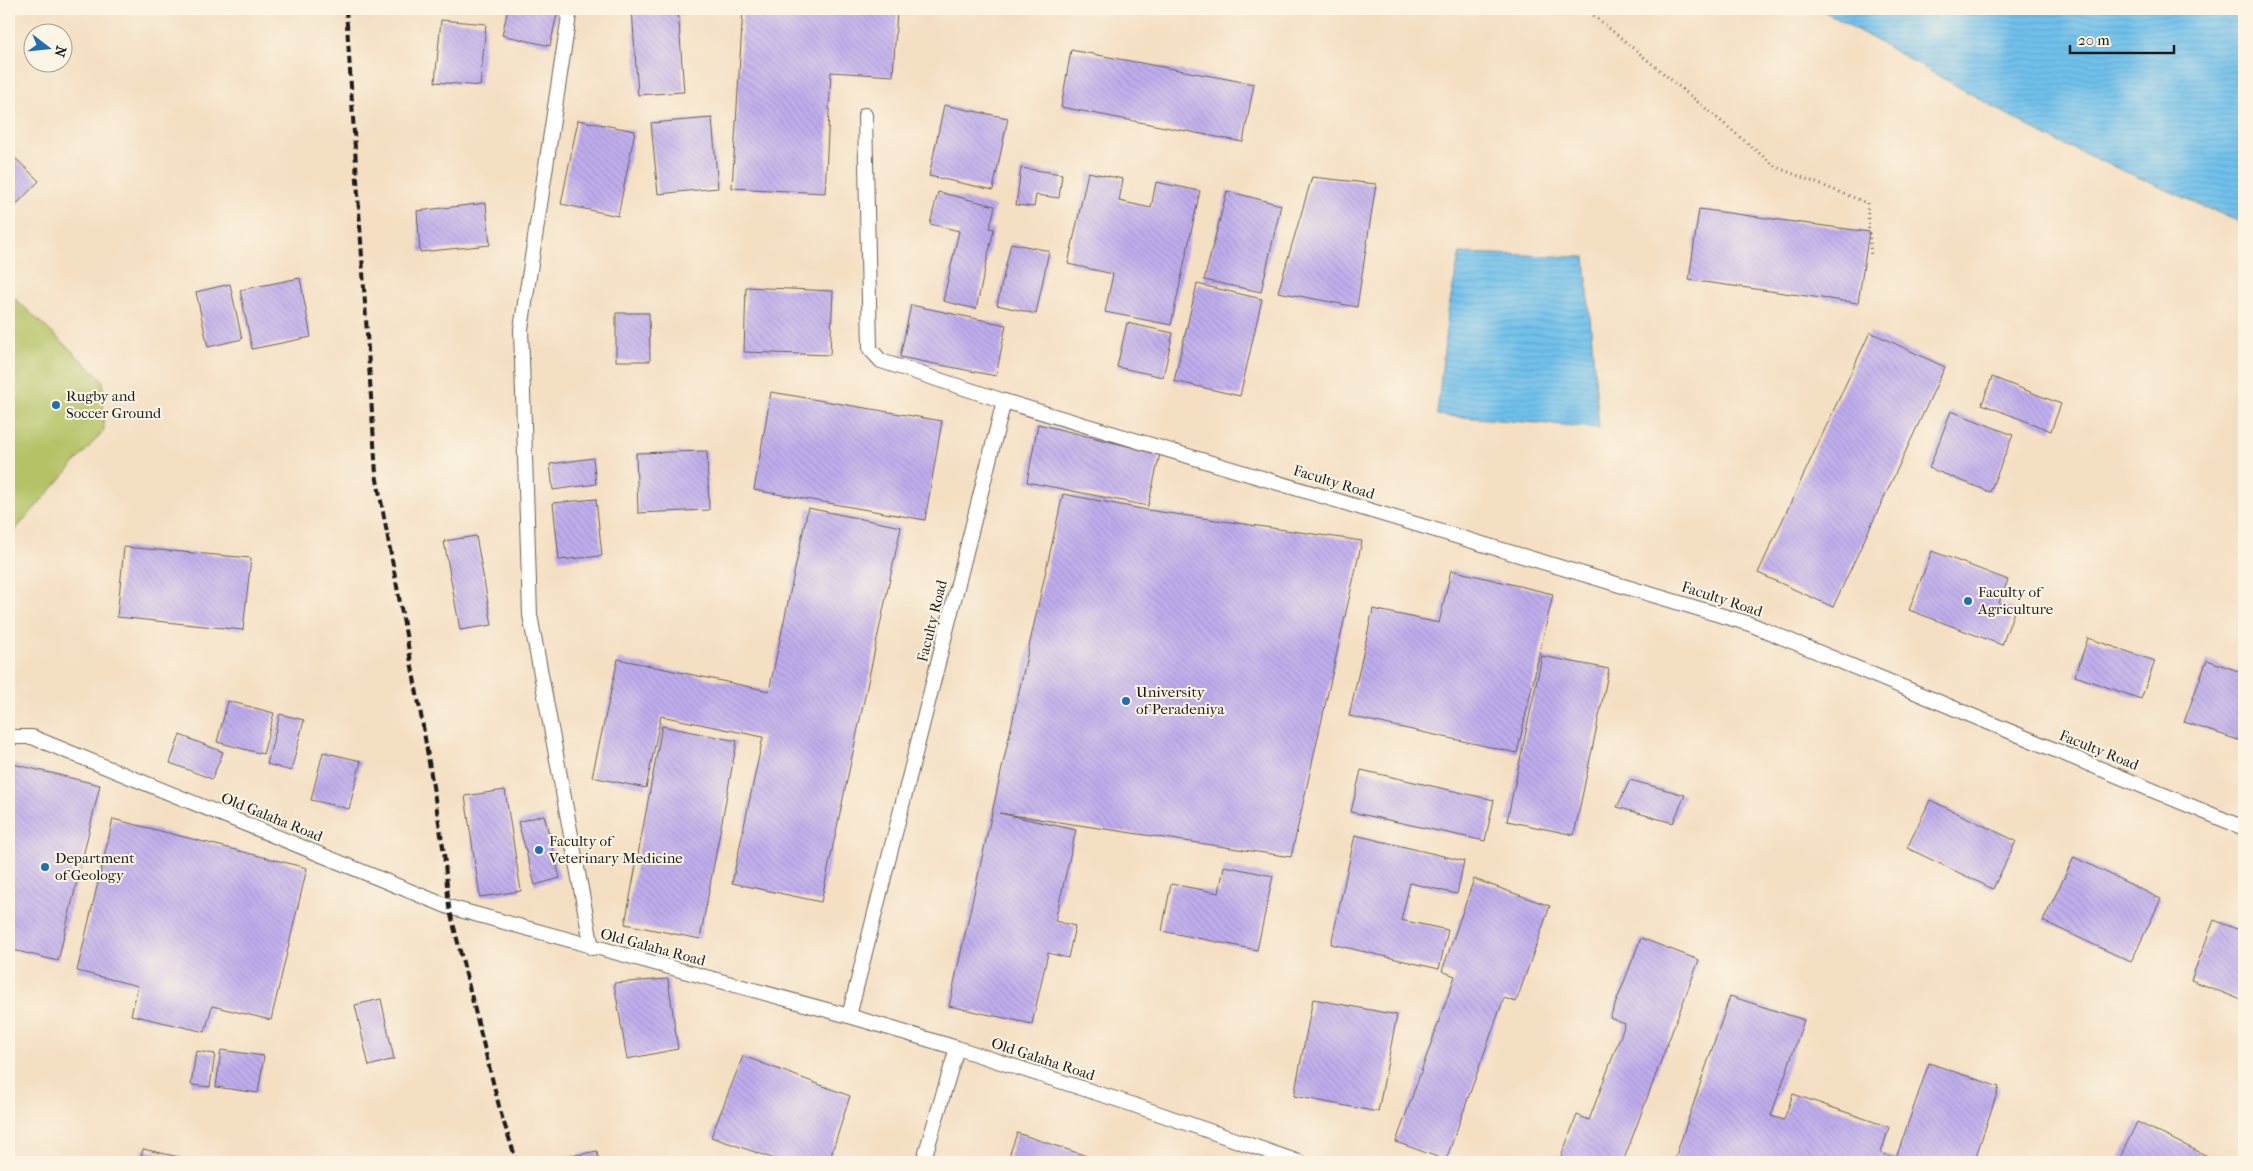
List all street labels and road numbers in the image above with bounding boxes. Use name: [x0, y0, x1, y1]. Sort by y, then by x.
street label: Faculty Road: [1291, 461, 1378, 503]
street label: Faculty Road: [913, 577, 951, 664]
street label: Faculty Road: [1679, 577, 1766, 621]
street label: Faculty Road: [2057, 726, 2142, 774]
street label: Old Galaha Road: [219, 788, 326, 846]
street label: Old Galaha Road: [599, 924, 708, 970]
street label: Old Galaha Road: [989, 1034, 1098, 1084]

